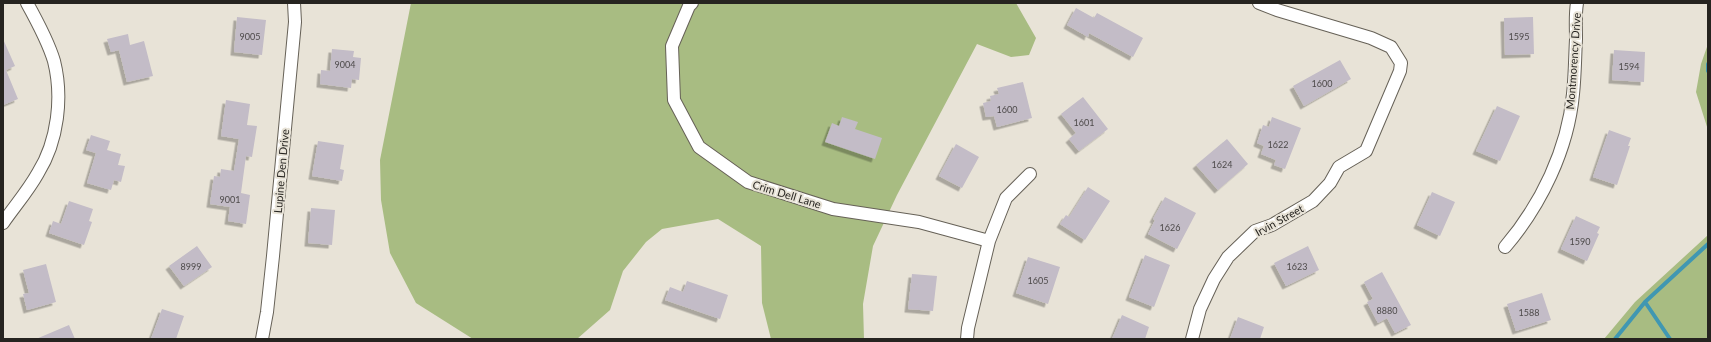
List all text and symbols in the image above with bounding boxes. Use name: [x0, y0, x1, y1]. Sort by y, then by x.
street label: Montmorency Drive: [1563, 12, 1583, 110]
house number: 9005: [240, 31, 260, 42]
house number: 1595: [1509, 31, 1529, 42]
house number: 9004: [335, 59, 355, 70]
house number: 1594: [1619, 61, 1639, 72]
house number: 1600: [1312, 78, 1332, 89]
house number: 1600: [997, 104, 1017, 115]
house number: 1601: [1074, 117, 1094, 128]
street label: Lupine Den Drive: [271, 128, 291, 214]
house number: 1622: [1268, 139, 1288, 150]
house number: 1624: [1212, 159, 1232, 170]
street label: Crim Dell Lane: [751, 177, 823, 211]
house number: 9001: [220, 194, 240, 205]
street label: Irvin Street: [1253, 201, 1305, 239]
house number: 1626: [1160, 222, 1180, 233]
house number: 1590: [1570, 236, 1590, 247]
house number: 8999: [181, 261, 201, 272]
house number: 1623: [1287, 261, 1307, 272]
house number: 1605: [1028, 275, 1048, 286]
house number: 8880: [1377, 305, 1397, 316]
house number: 1588: [1519, 307, 1539, 318]

